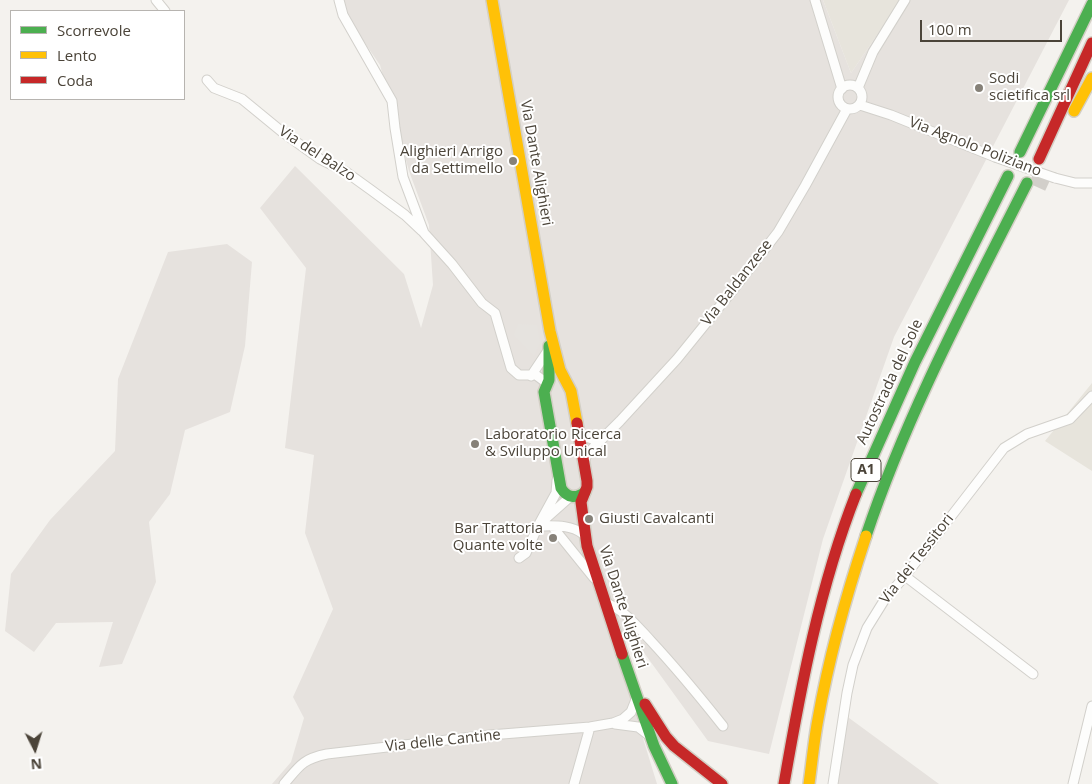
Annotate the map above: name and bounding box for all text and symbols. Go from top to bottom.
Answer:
legend [10,10,185,100]
scale bar [922,10,1064,42]
text: 100 m [928,19,972,39]
text: Scorrevole [57,20,131,40]
text: Lento [57,45,97,65]
text: Coda [57,70,93,90]
place label: Sodi scietifica srl [989,70,1070,105]
marker: Sodi scietifica srl [973,82,985,94]
street label: Via Dante Alighieri [516,99,556,227]
street label: Via Agnolo Poliziano [906,113,1044,181]
street label: Via del Balzo [275,122,359,186]
place label: Alighieri Arrigo da Settimello [400,143,503,178]
marker: Alighieri Arrigo da Settimello [507,155,519,167]
street label: Via Baldanzese [698,236,776,330]
street label: Autostrada del Sole [853,316,927,448]
place label: Laboratorio Ricerca & Sviluppo Unical [485,426,621,461]
marker: Laboratorio Ricerca & Sviluppo Unical [469,438,481,450]
road number: A1 [851,458,881,482]
place label: Giusti Cavalcanti [599,510,714,528]
street label: Via dei Tessitori [876,510,958,608]
marker: Giusti Cavalcanti [583,513,595,525]
place label: Bar Trattoria Quante volte [453,520,543,555]
marker: Bar Trattoria Quante volte [547,532,559,544]
street label: Via Dante Alighieri [595,544,651,670]
north arrow [10,724,60,774]
street label: Via delle Cantine [384,726,502,756]
text: N [30,754,43,774]

